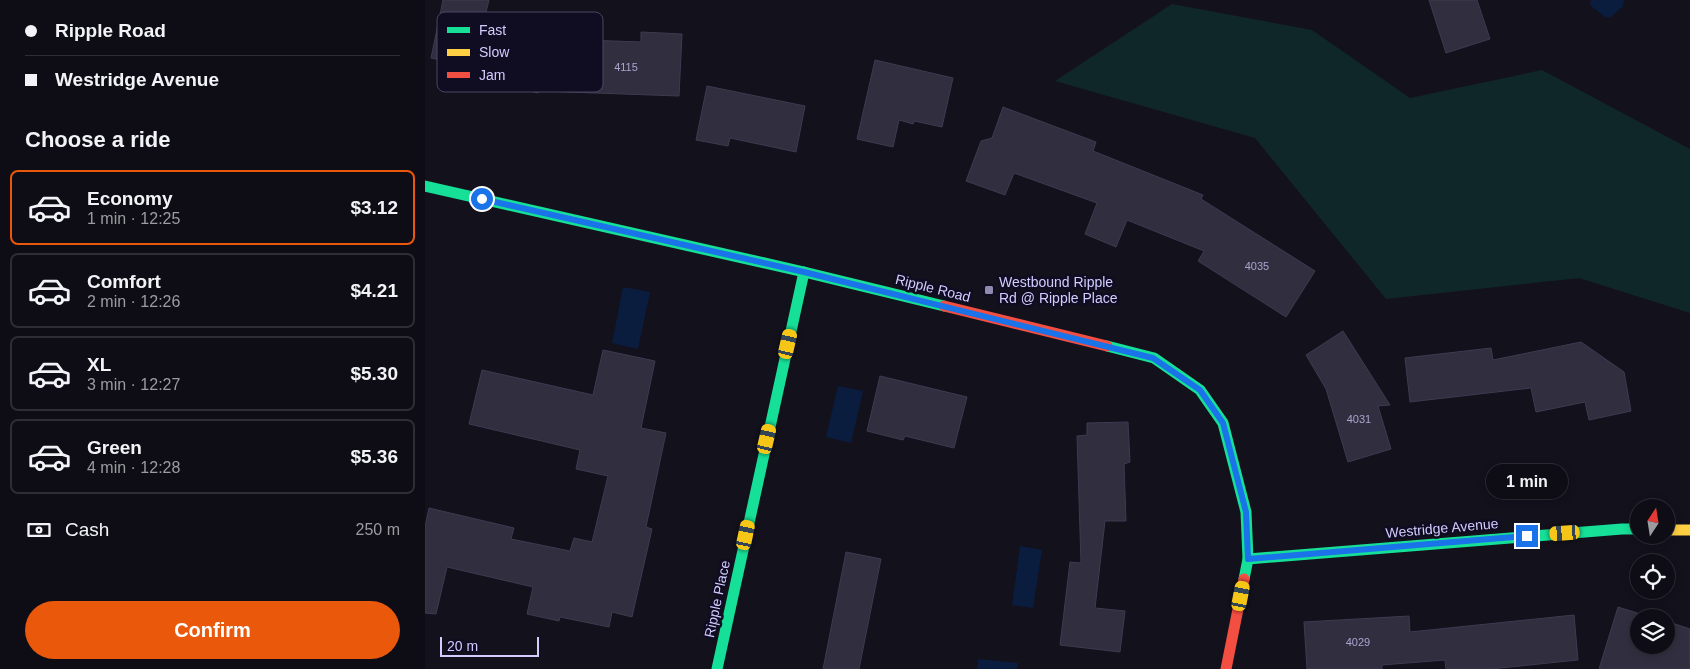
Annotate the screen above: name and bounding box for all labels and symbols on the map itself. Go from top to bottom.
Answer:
legend [437,12,603,92]
text: Fast [479,22,506,38]
text: Slow [479,44,510,60]
house number: 4115 [614,61,638,73]
text: Jam [479,67,505,83]
route start [471,188,493,210]
house number: 4035 [1245,260,1269,272]
street label: Ripple Road [894,271,972,305]
place label: Westbound Ripple Rd @ Ripple Place [999,274,1118,306]
marker: Westbound Ripple Rd @ Ripple Place [983,284,995,296]
car [777,328,798,360]
house number: 4031 [1347,413,1371,425]
car [756,423,777,455]
callout: 1 min [1486,464,1568,498]
north arrow [1630,499,1675,544]
street label: Westridge Avenue [1385,515,1499,541]
car [735,519,756,551]
car [1549,524,1580,542]
route end [1516,525,1538,547]
street label: Ripple Place [701,559,733,639]
car [1230,580,1251,612]
scale bar [440,634,539,657]
house number: 4029 [1346,636,1370,648]

